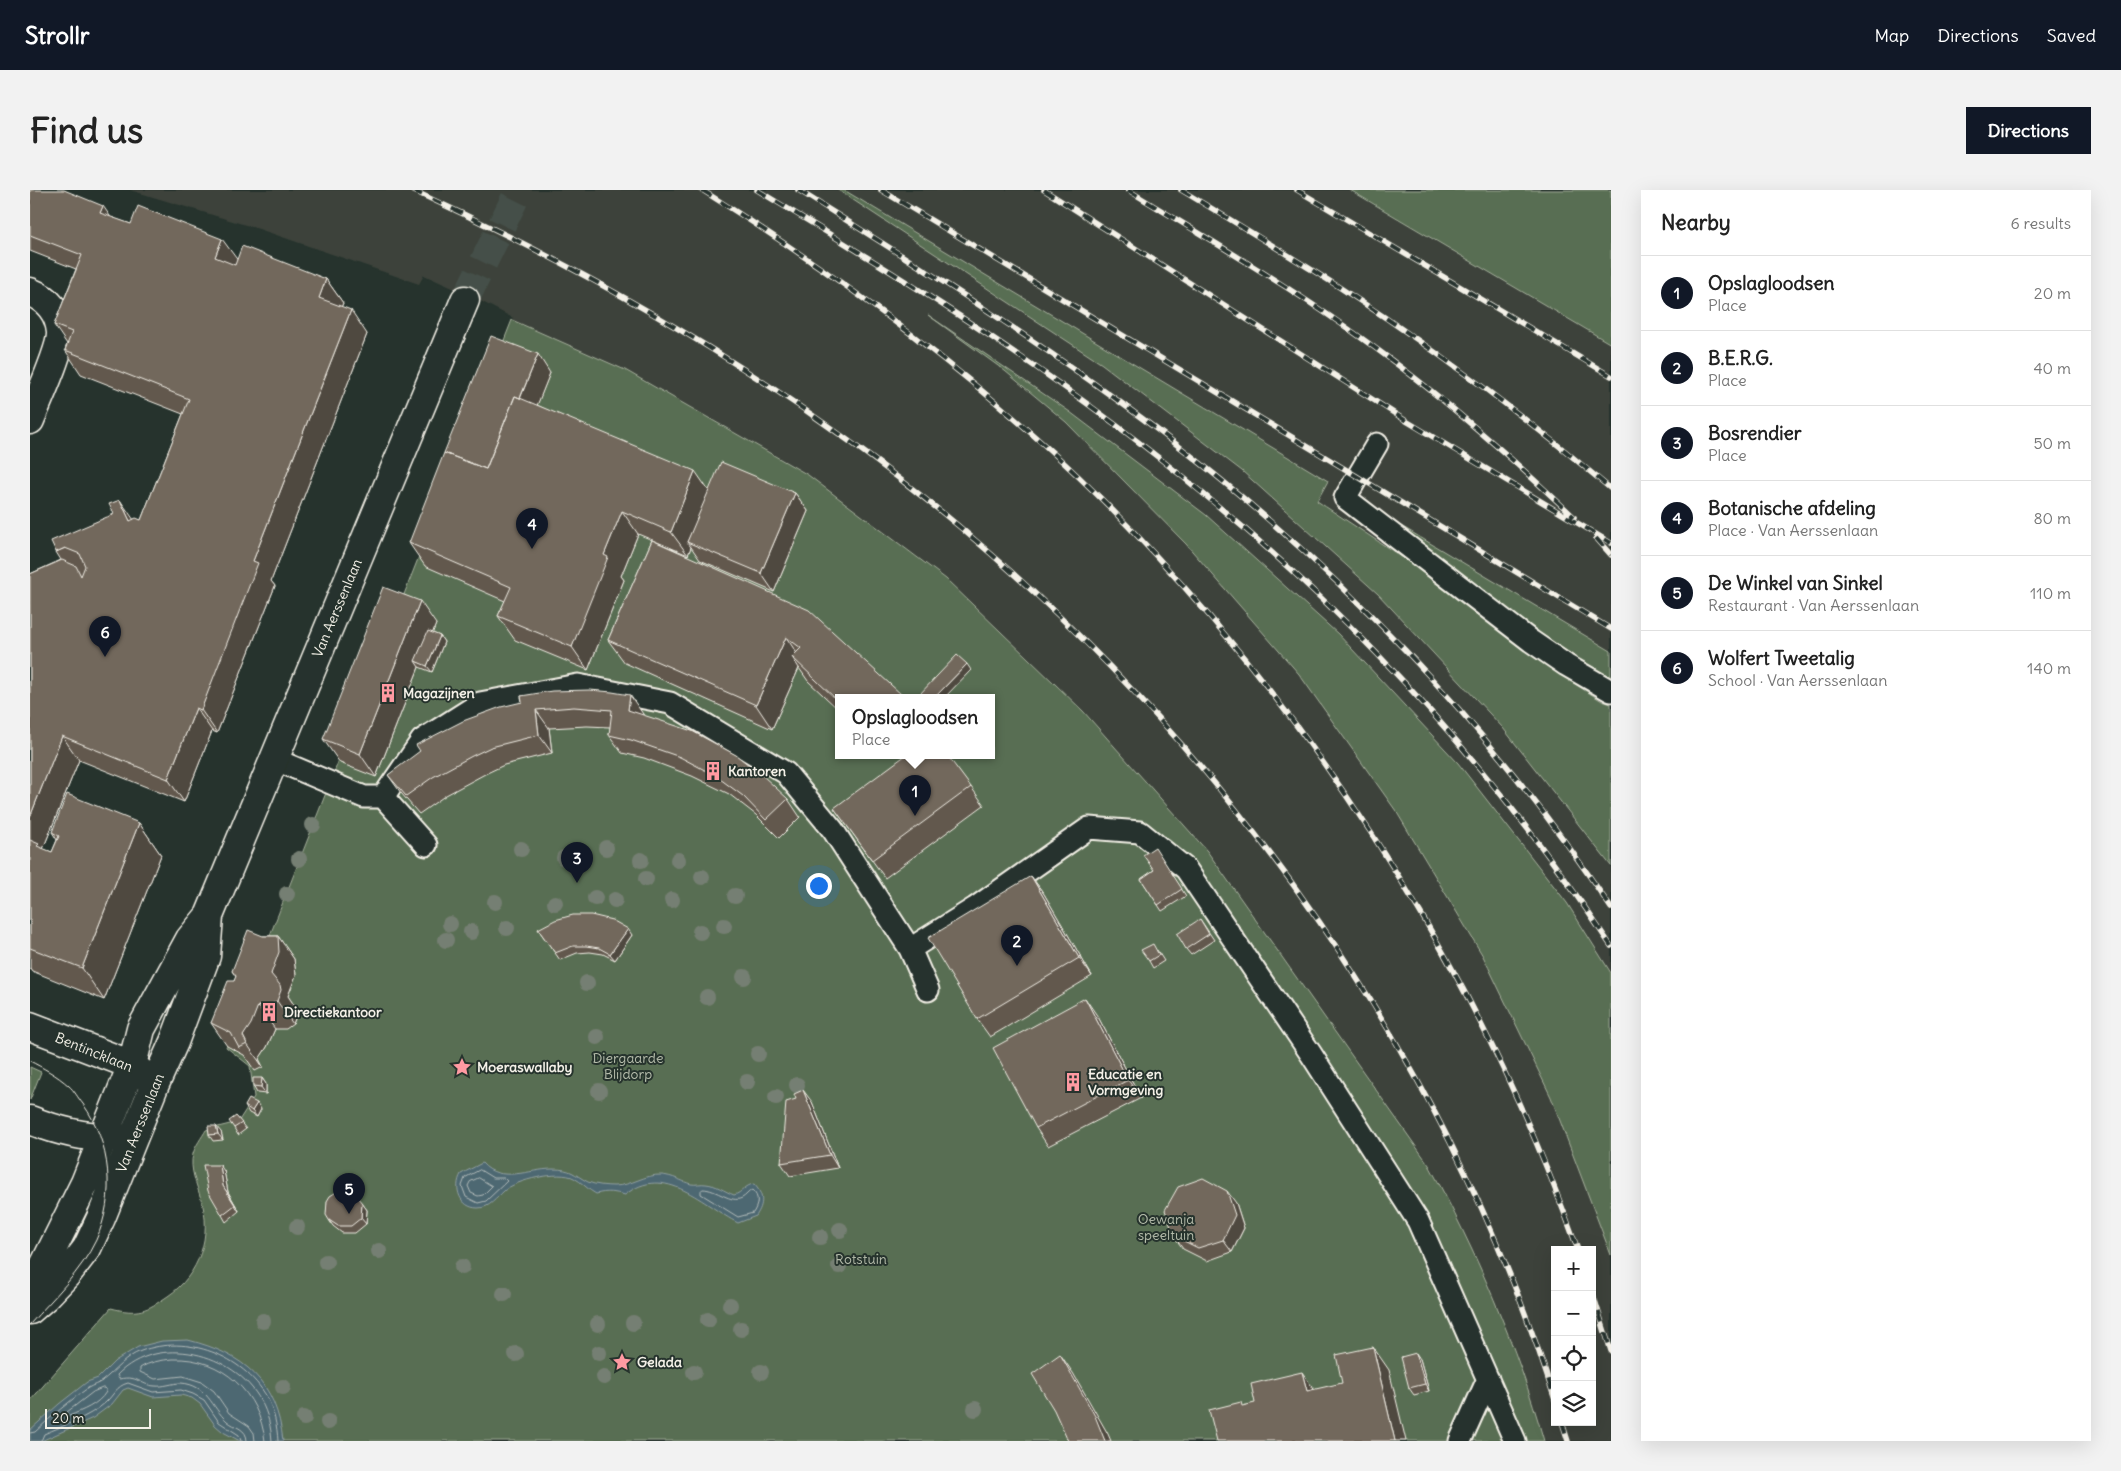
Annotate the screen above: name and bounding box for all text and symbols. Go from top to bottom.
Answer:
text: Strollr [25,20,90,50]
text: Map [1874,24,1909,47]
text: Directions [1937,24,2019,47]
text: Saved [2047,24,2096,47]
button: Directions [1966,107,2091,154]
text: Find us [30,108,143,152]
text: Nearby [1661,209,1731,236]
text: 6 results [2010,213,2071,233]
text: Opslagloodsen [1708,271,1834,295]
text: 1 [1674,283,1680,303]
text: 20 m [2034,283,2071,303]
text: Place [1708,295,1747,315]
text: B.E.R.G. [1708,346,1773,370]
text: 2 [1673,358,1681,378]
text: 40 m [2033,358,2071,378]
text: Place [1708,370,1747,390]
text: Bosrendier [1708,421,1802,445]
text: 3 [1672,433,1682,453]
text: 50 m [2033,433,2071,453]
text: Place [1708,445,1747,465]
text: Botanische afdeling [1708,496,1876,520]
pin: 4 [516,508,548,549]
text: 4 [1672,508,1682,528]
text: 80 m [2033,508,2071,528]
text: Place · Van Aerssenlaan [1708,520,1878,540]
street label: Van Aerssenlaan [308,556,366,660]
text: De Winkel van Sinkel [1708,571,1883,595]
text: 5 [1672,583,1682,603]
text: 110 m [2030,583,2071,603]
text: Restaurant · Van Aerssenlaan [1708,595,1919,615]
pin: 6 [89,616,121,657]
text: Wolfert Tweetalig [1708,646,1855,670]
text: 6 [1672,658,1682,678]
text: 140 m [2027,658,2071,678]
text: School · Van Aerssenlaan [1708,670,1888,690]
building icon: Magazijnen [377,682,399,704]
place label: Magazijnen [403,684,475,702]
popup [835,694,995,759]
text: Opslagloodsen [852,705,978,729]
text: Place [852,729,891,749]
building icon: Kantoren [702,760,724,782]
place label: Kantoren [728,762,786,780]
pin: 1 [899,775,931,816]
pin: 3 [561,842,593,883]
your location [806,873,832,899]
pin: 2 [1001,925,1033,966]
building icon: Directiekantoor [258,1001,280,1023]
place label: Directiekantoor [284,1003,382,1021]
street label: Bentincklaan [53,1028,135,1076]
park label: Diergaarde Blijdorp [592,1049,664,1083]
place icon: Moeraswallaby [451,1056,473,1078]
place label: Moeraswallaby [477,1058,573,1076]
place label: Educatie en Vormgeving [1088,1065,1163,1099]
street label: Van Aerssenlaan [112,1071,168,1175]
building icon: Educatie en Vormgeving [1062,1071,1084,1093]
pin: 5 [333,1173,365,1214]
park label: Oewanja speeltuin [1138,1210,1194,1244]
map controls [1551,1246,1596,1426]
button: + [1551,1246,1596,1291]
park label: Rotstuin [835,1250,887,1268]
button: − [1551,1291,1596,1336]
button: locate [1551,1336,1596,1381]
place icon: Gelada [611,1351,633,1373]
place label: Gelada [637,1353,682,1371]
button: layers [1551,1381,1596,1426]
scale bar [45,1406,151,1429]
text: 20 m [52,1409,85,1427]

